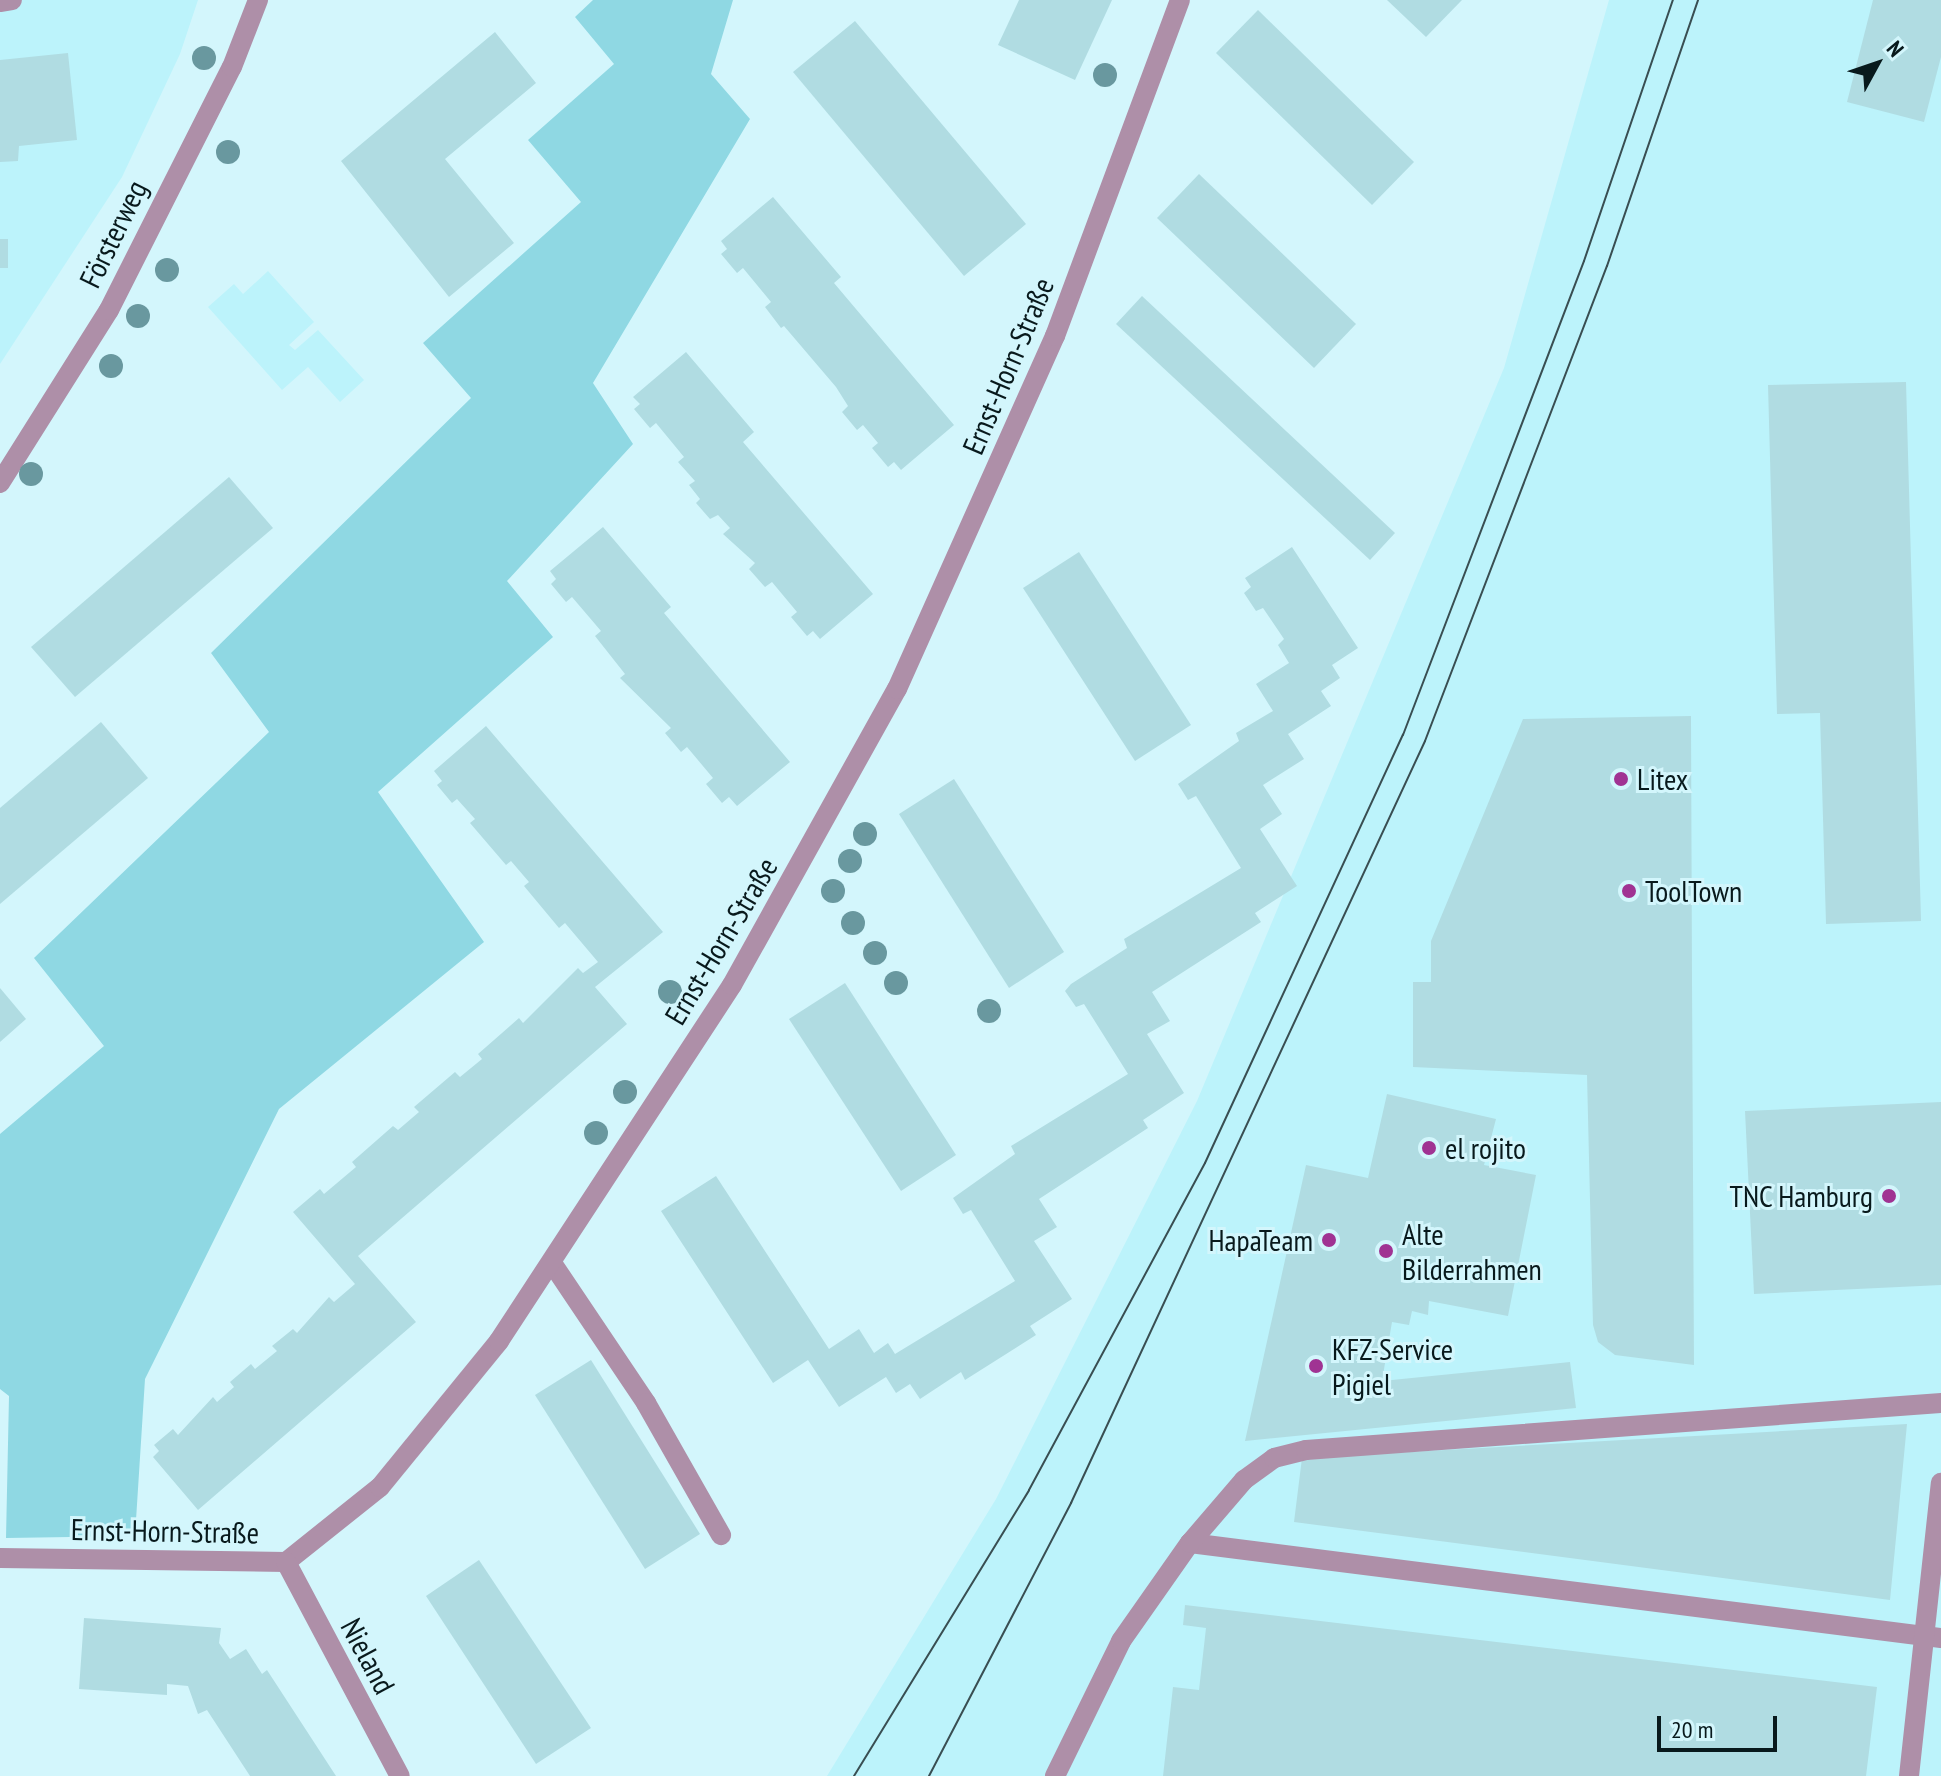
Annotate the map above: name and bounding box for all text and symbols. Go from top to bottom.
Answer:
north arrow [1837,24,1917,104]
text: N [1881,35,1910,62]
street label: Försterweg [72,174,154,294]
street label: Ernst-Horn-Straße [955,272,1061,460]
place label: Litex [1637,761,1688,797]
marker: Litex [1612,770,1630,788]
street label: Ernst-Horn-Straße [657,851,785,1031]
place label: ToolTown [1645,873,1742,909]
marker: ToolTown [1620,882,1638,900]
place label: el rojito [1445,1130,1526,1166]
marker: el rojito [1420,1139,1438,1157]
place label: TNC Hamburg [1729,1178,1873,1214]
marker: TNC Hamburg [1880,1187,1898,1205]
place label: Alte Bilderrahmen [1402,1216,1542,1286]
place label: HapaTeam [1209,1222,1313,1258]
marker: HapaTeam [1320,1231,1338,1249]
marker: Alte Bilderrahmen [1377,1242,1395,1260]
place label: KFZ-Service Pigiel [1332,1331,1453,1402]
marker: KFZ-Service Pigiel [1307,1357,1325,1375]
street label: Ernst-Horn-Straße [71,1511,259,1551]
street label: Nieland [333,1612,403,1700]
scale bar [1661,1700,1781,1750]
text: 20 m [1671,1714,1713,1745]

